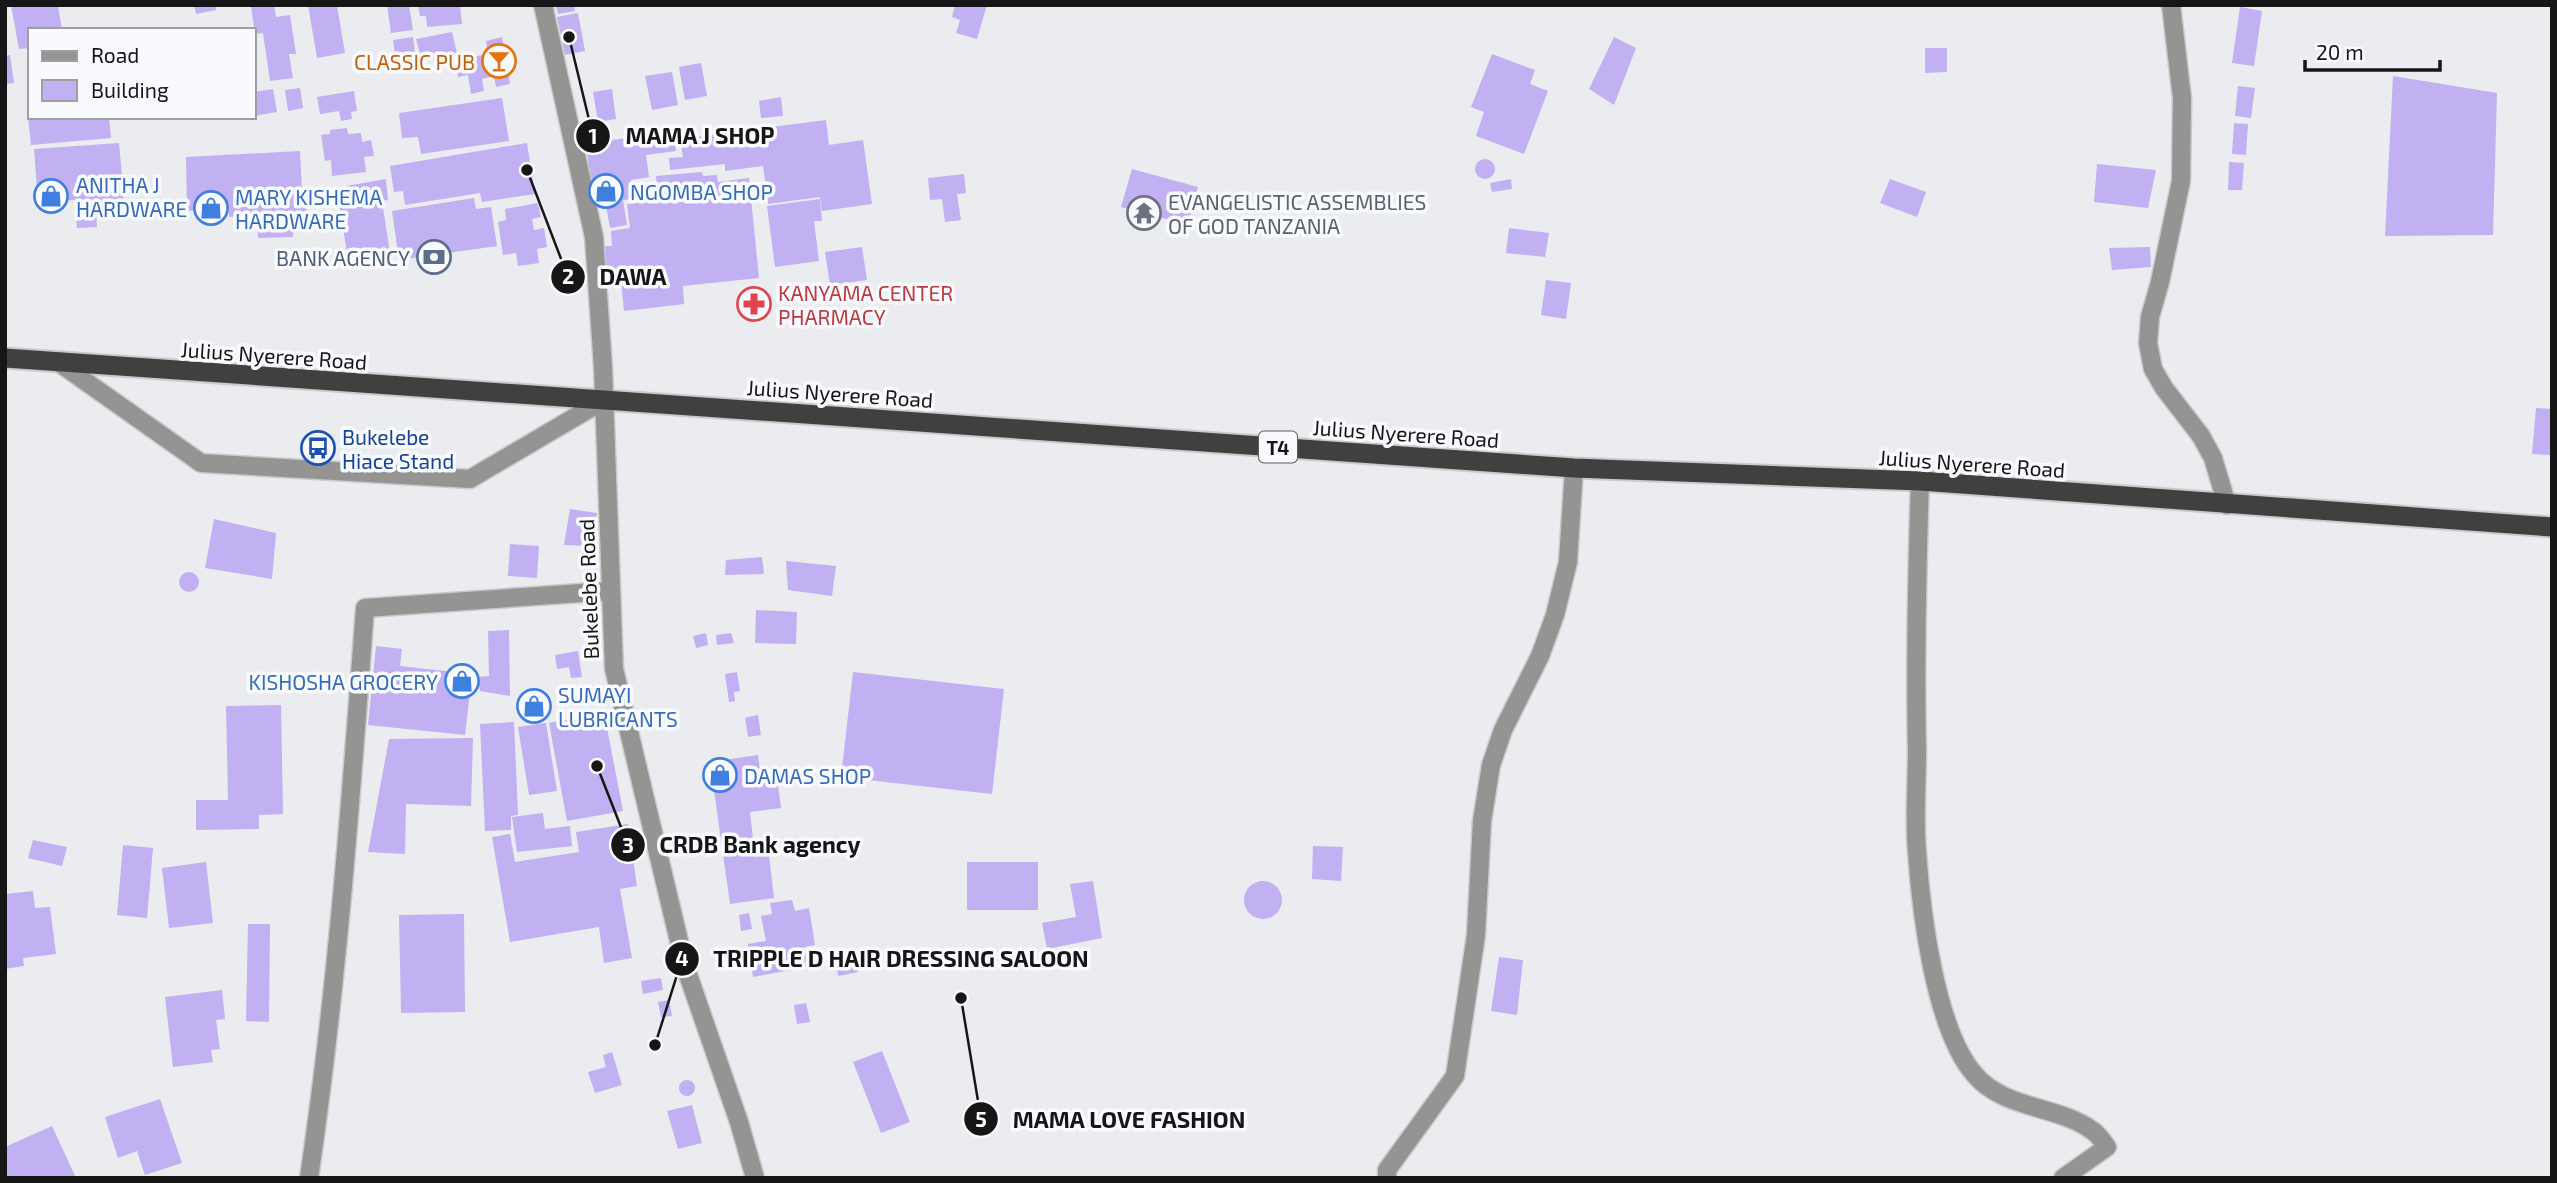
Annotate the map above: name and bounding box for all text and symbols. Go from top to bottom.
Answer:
legend [28,28,256,119]
scale bar [2305,28,2440,72]
text: 20 m [2316,39,2364,64]
text: Road [91,42,139,67]
bar icon: CLASSIC PUB [480,42,518,80]
place label: CLASSIC PUB [354,49,475,74]
text: Building [91,77,169,102]
callout: MAMA J SHOP [576,114,789,158]
text: MAMA J SHOP [625,121,775,149]
text: 1 [588,123,598,148]
place label: ANITHA J HARDWARE [76,172,187,221]
shop icon: NGOMBA SHOP [587,172,625,210]
shop icon: ANITHA J HARDWARE [32,177,70,215]
place label: NGOMBA SHOP [630,179,773,204]
place label: MARY KISHEMA HARDWARE [235,184,382,233]
shop icon: MARY KISHEMA HARDWARE [192,189,230,227]
place label: EVANGELISTIC ASSEMBLIES OF GOD TANZANIA [1168,189,1426,238]
temple icon: EVANGELISTIC ASSEMBLIES OF GOD TANZANIA [1125,194,1163,232]
bank icon: BANK AGENCY [415,238,453,276]
place label: BANK AGENCY [276,245,410,270]
callout: DAWA [551,255,681,299]
text: DAWA [599,262,667,290]
text: 2 [562,263,574,288]
place label: KANYAMA CENTER PHARMACY [778,280,953,329]
pharmacy icon: KANYAMA CENTER PHARMACY [735,285,773,323]
street label: Julius Nyerere Road [180,336,368,374]
street label: Julius Nyerere Road [746,374,934,412]
street label: Julius Nyerere Road [1312,414,1500,452]
place label: Bukelebe Hiace Stand [342,424,454,473]
bus stop icon: Bukelebe Hiace Stand [299,429,337,467]
road number: T4 [1259,432,1297,462]
street label: Julius Nyerere Road [1878,444,2066,482]
street label: Bukelebe Road [573,518,603,660]
shop icon: KISHOSHA GROCERY [443,662,481,700]
place label: KISHOSHA GROCERY [249,669,438,694]
place label: SUMAYI LUBRICANTS [558,682,678,731]
shop icon: SUMAYI LUBRICANTS [515,687,553,725]
shop icon: DAMAS SHOP [701,756,739,794]
place label: DAMAS SHOP [744,763,871,788]
callout: CRDB Bank agency [611,823,875,867]
text: CRDB Bank agency [659,830,861,858]
text: 3 [622,832,634,857]
callout: TRIPPLE D HAIR DRESSING SALOON [664,937,1103,981]
text: TRIPPLE D HAIR DRESSING SALOON [713,944,1089,972]
text: 4 [675,945,689,970]
callout: MAMA LOVE FASHION [964,1097,1260,1141]
text: MAMA LOVE FASHION [1013,1105,1245,1133]
text: 5 [975,1106,987,1131]

